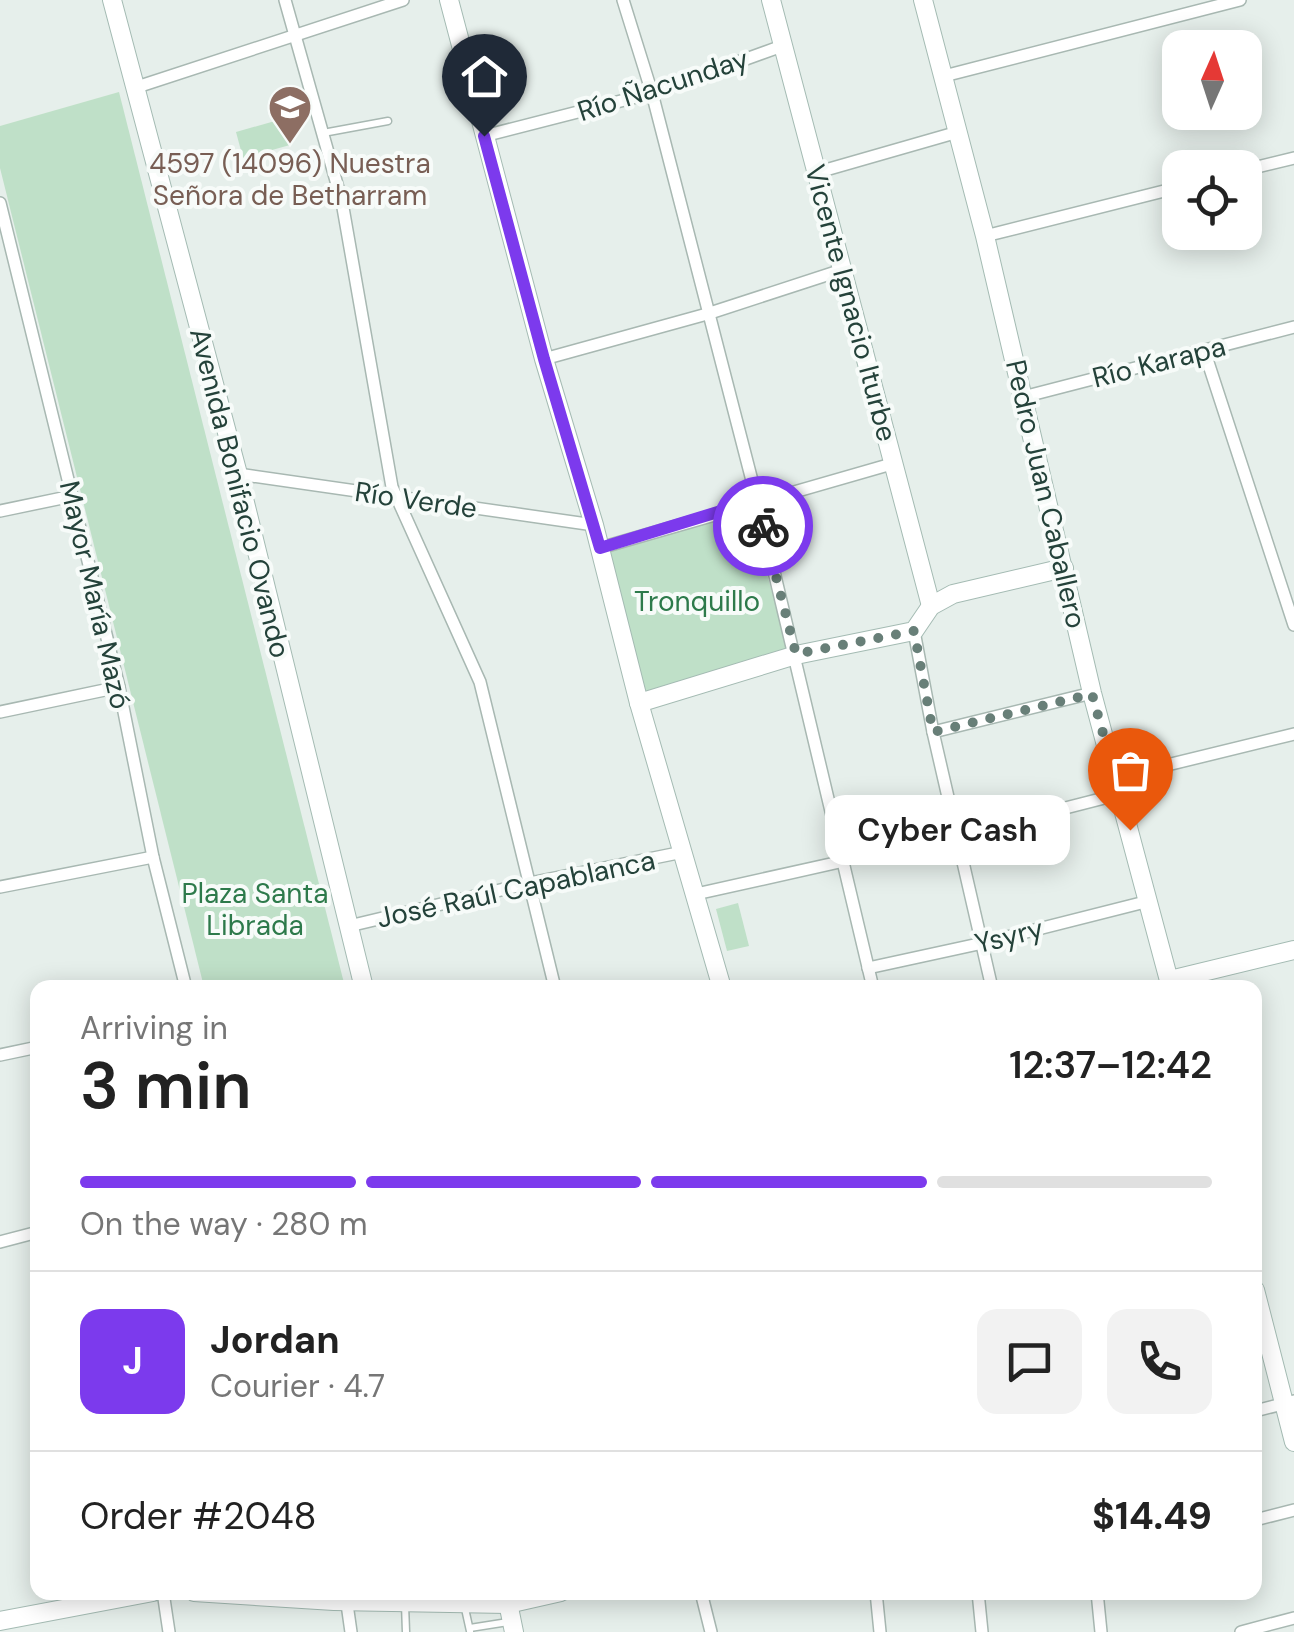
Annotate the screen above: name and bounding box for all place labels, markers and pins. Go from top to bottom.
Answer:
pin [442,34,527,137]
school or university icon: 4597 (14096) Nuestra Señora de Betharram [267,84,313,145]
place label: 4597 (14096) Nuestra Señora de Betharram [149,145,431,214]
pin [1088,728,1173,831]
callout: Cyber Cash [825,795,1070,865]

